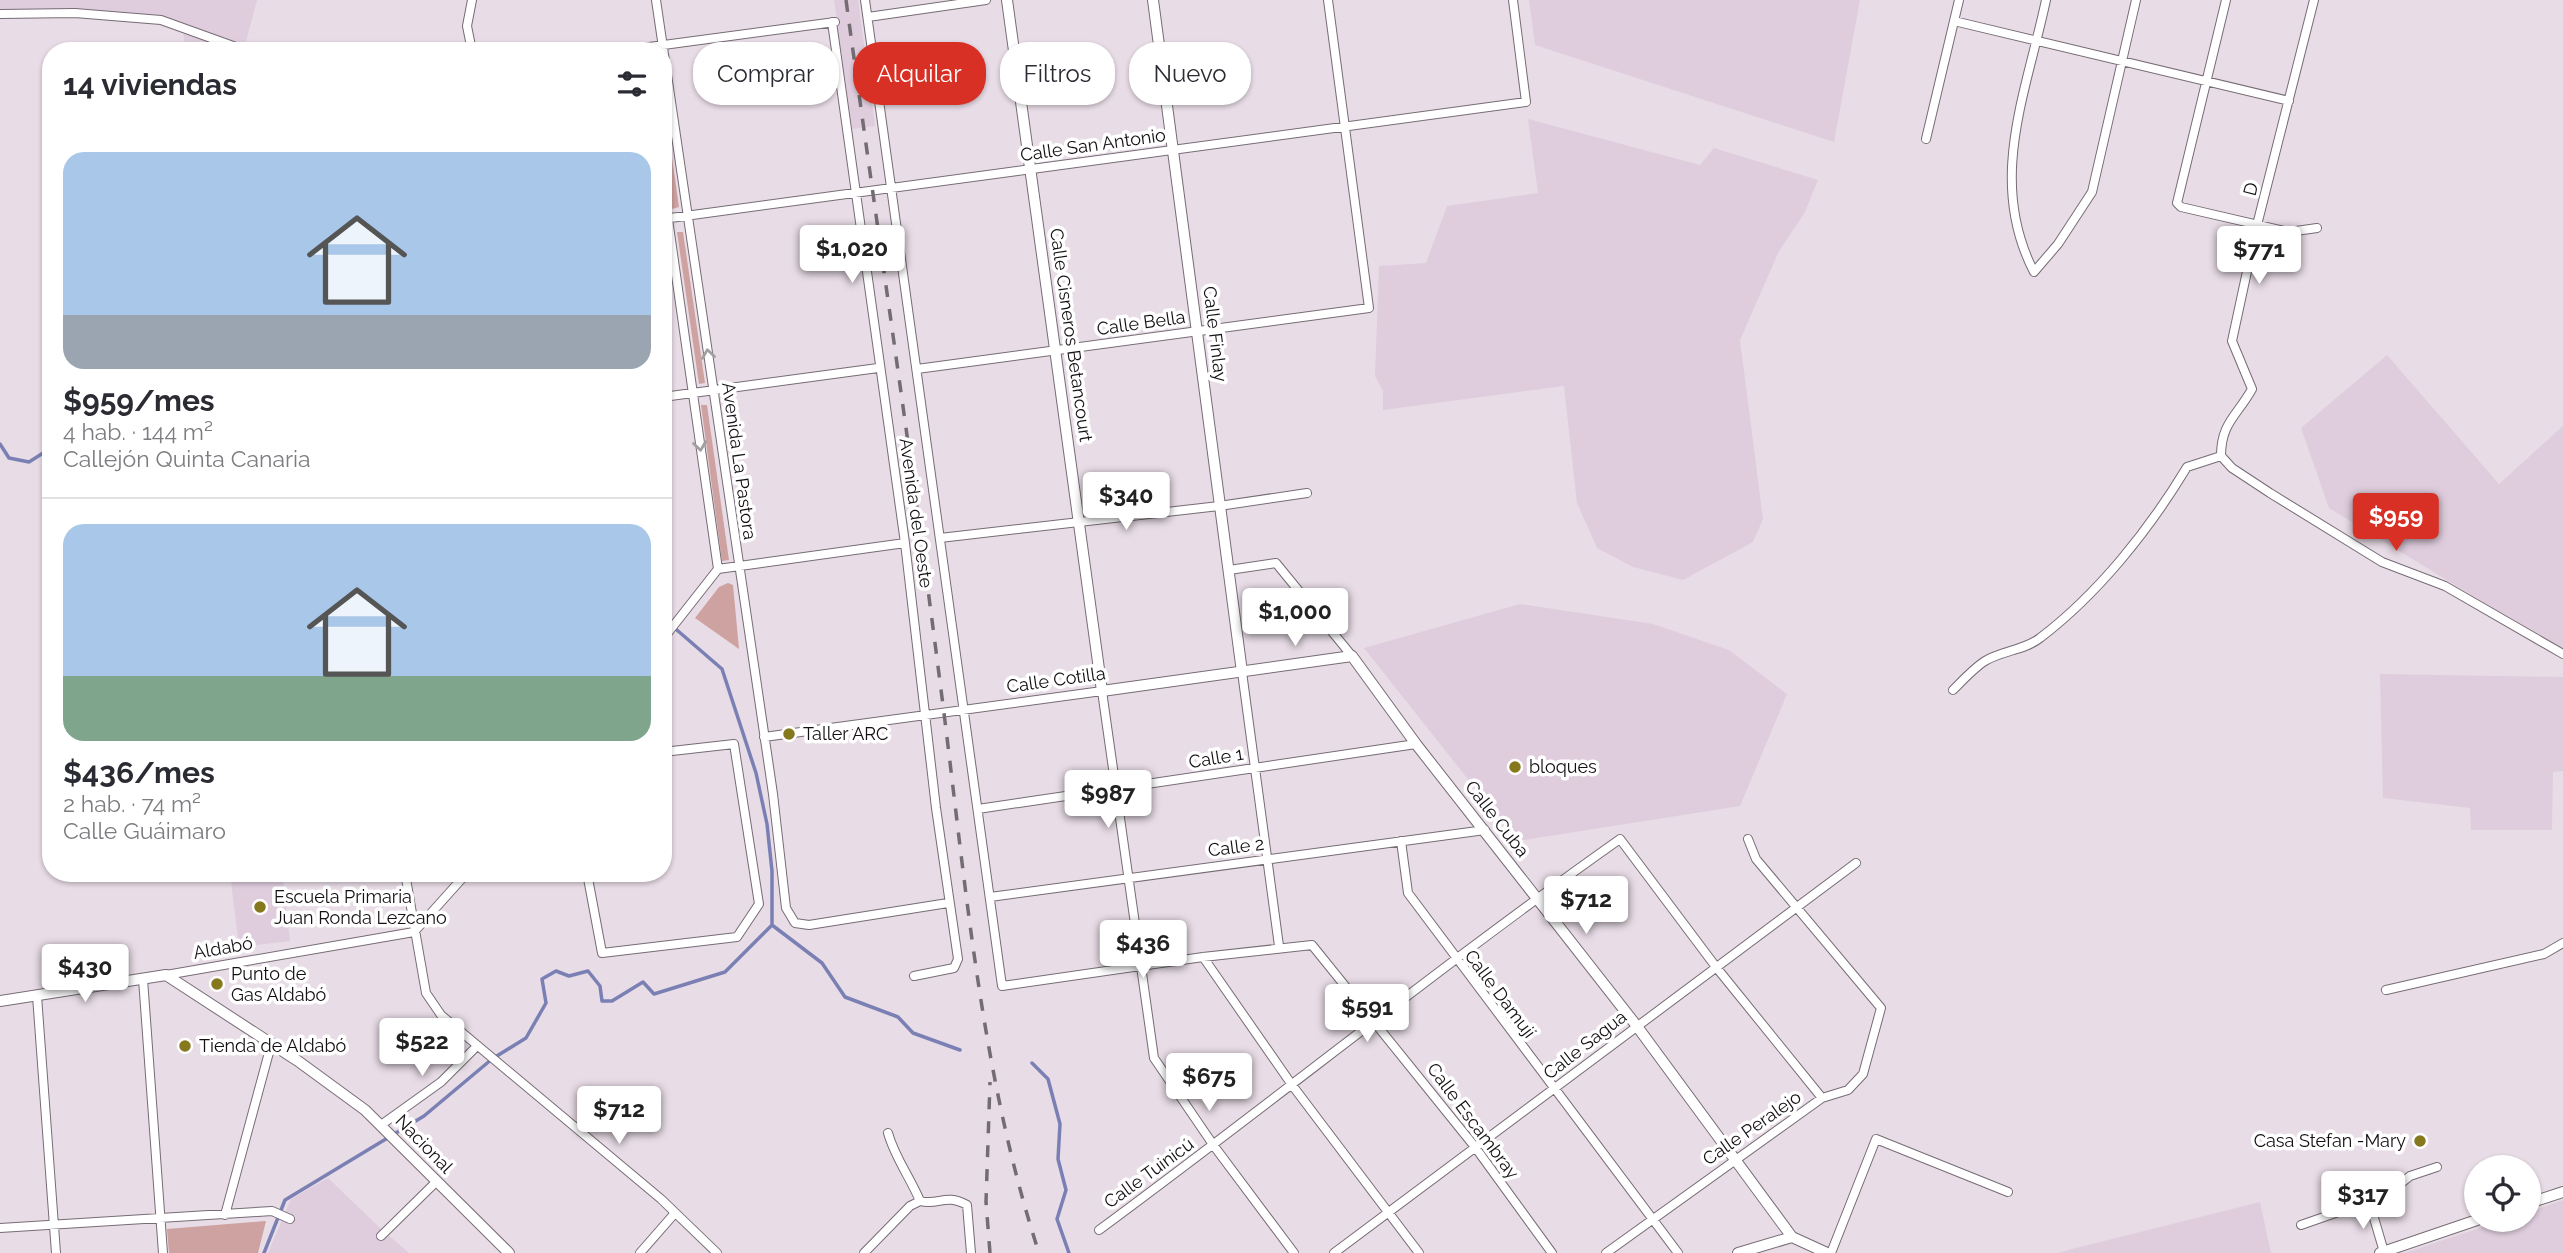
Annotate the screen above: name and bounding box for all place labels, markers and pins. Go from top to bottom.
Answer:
pin: $1,020 [795,226,909,285]
pin: $771 [2218,226,2300,286]
pin: $340 [1085,472,1167,532]
pin: $959 [2355,494,2437,553]
pin: $1,000 [1238,588,1352,648]
place label: Taller ARC [803,723,888,744]
marker: Taller ARC [781,726,797,742]
place label: bloques [1529,756,1597,777]
marker: bloques [1507,759,1523,775]
pin: $987 [1067,770,1149,830]
pin: $712 [1545,876,1627,936]
place label: Escuela Primaria Juan Ronda Lezcano [274,886,447,928]
marker: Escuela Primaria Juan Ronda Lezcano [252,899,268,915]
pin: $436 [1102,920,1184,980]
pin: $430 [44,944,126,1004]
place label: Punto de Gas Aldabó [231,963,327,1005]
marker: Punto de Gas Aldabó [209,976,225,992]
pin: $591 [1326,984,1408,1044]
pin: $522 [381,1018,463,1078]
place label: Tienda de Aldabó [199,1035,347,1056]
marker: Tienda de Aldabó [177,1038,193,1054]
pin: $675 [1168,1054,1250,1113]
pin: $712 [578,1086,660,1146]
place label: Casa Stefan -Mary [2254,1130,2406,1151]
marker: Casa Stefan -Mary [2412,1133,2428,1149]
pin: $317 [2322,1172,2404,1231]

